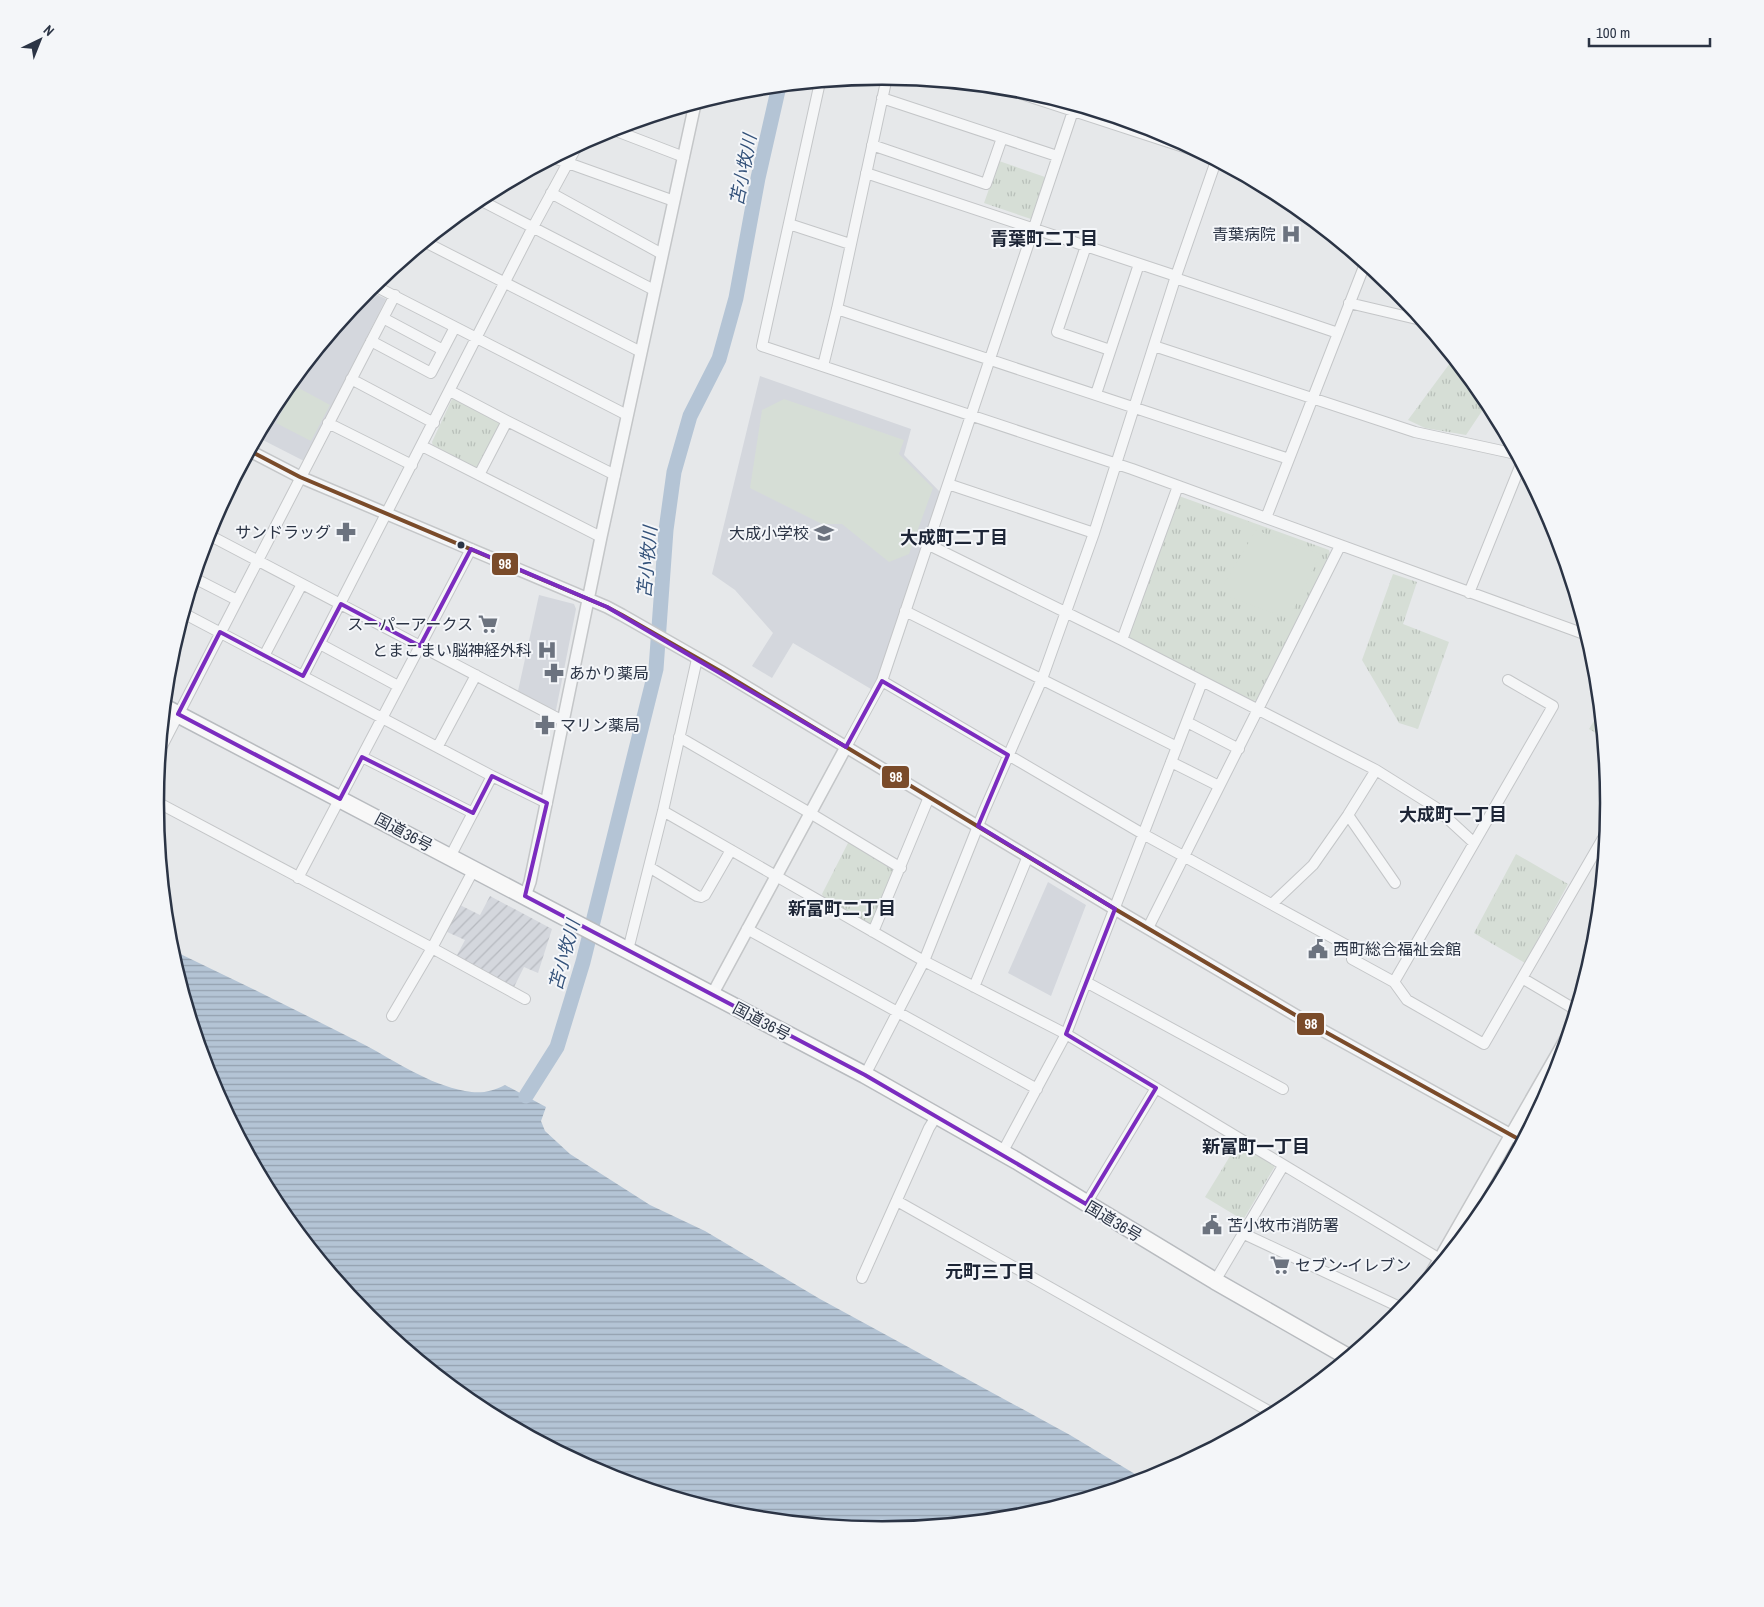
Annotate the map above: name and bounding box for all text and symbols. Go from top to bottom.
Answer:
north arrow [15,15,65,65]
scale bar [1589,15,1710,47]
text: N [40,21,58,40]
text: 100 m [1596,22,1630,43]
water label: 苫小牧川 [724,130,763,208]
place label: 青葉病院 [1212,223,1276,245]
hospital icon: 青葉病院 [1280,223,1302,245]
district label: 青葉町二丁目 [990,226,1098,251]
place label: サンドラッグ [235,521,331,543]
pharmacy icon: サンドラッグ [335,521,357,543]
place label: 大成小学校 [729,522,809,544]
school or university icon: 大成小学校 [813,522,835,544]
water label: 苫小牧川 [631,523,663,599]
district label: 大成町二丁目 [900,525,1008,550]
unlabelled marker [456,540,466,550]
line badge: 98 [491,552,519,576]
text: 98 [499,555,511,573]
place label: スーパーアークス [347,613,473,635]
supermarket icon: スーパーアークス [477,613,499,635]
place label: とまこまい脳神経外科 [372,639,532,661]
hospital icon: とまこまい脳神経外科 [536,639,558,661]
pharmacy icon: あかり薬局 [543,662,565,684]
place label: あかり薬局 [569,662,649,684]
pharmacy icon: マリン薬局 [534,714,556,736]
place label: マリン薬局 [560,714,640,736]
line badge: 98 [881,765,910,789]
text: 98 [890,768,902,786]
district label: 大成町一丁目 [1399,802,1507,827]
street label: 国道36号 [371,808,437,856]
district label: 新富町二丁目 [788,896,896,921]
water label: 苫小牧川 [543,915,586,993]
public building icon: 西町総合福祉会館 [1307,938,1329,960]
place label: 西町総合福祉会館 [1333,938,1461,960]
street label: 国道36号 [729,997,795,1045]
line badge: 98 [1296,1012,1325,1036]
text: 98 [1305,1015,1317,1033]
district label: 新富町一丁目 [1202,1134,1310,1159]
street label: 国道36号 [1082,1195,1146,1247]
public building icon: 苫小牧市消防署 [1201,1214,1223,1236]
place label: 苫小牧市消防署 [1227,1214,1339,1236]
supermarket icon: セブン-イレブン [1269,1254,1291,1276]
place label: セブン-イレブン [1295,1254,1411,1276]
district label: 元町三丁目 [945,1259,1035,1284]

